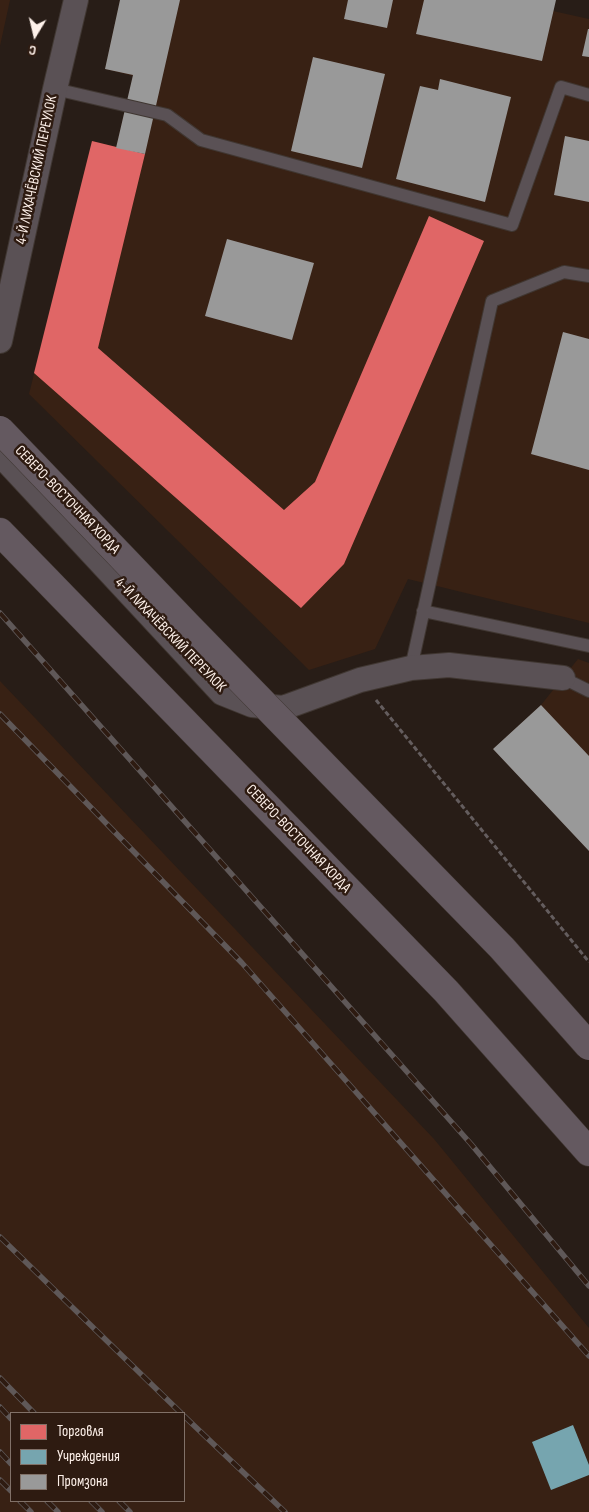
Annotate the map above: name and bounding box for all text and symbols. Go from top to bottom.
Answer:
north arrow [10,10,60,60]
text: С [28,41,37,59]
street label: 4-Й ЛИХАЧЁВСКИЙ ПЕРЕУЛОК [12,94,62,246]
street label: СЕВЕРО-ВОСТОЧНАЯ ХОРДА [11,442,123,558]
street label: 4-Й ЛИХАЧЁВСКИЙ ПЕРЕУЛОК [111,574,229,696]
street label: СЕВЕРО-ВОСТОЧНАЯ ХОРДА [242,781,354,897]
legend [10,1412,185,1502]
text: Торговля [57,1422,104,1441]
text: Учреждения [57,1447,120,1466]
text: Промзона [57,1472,108,1491]

